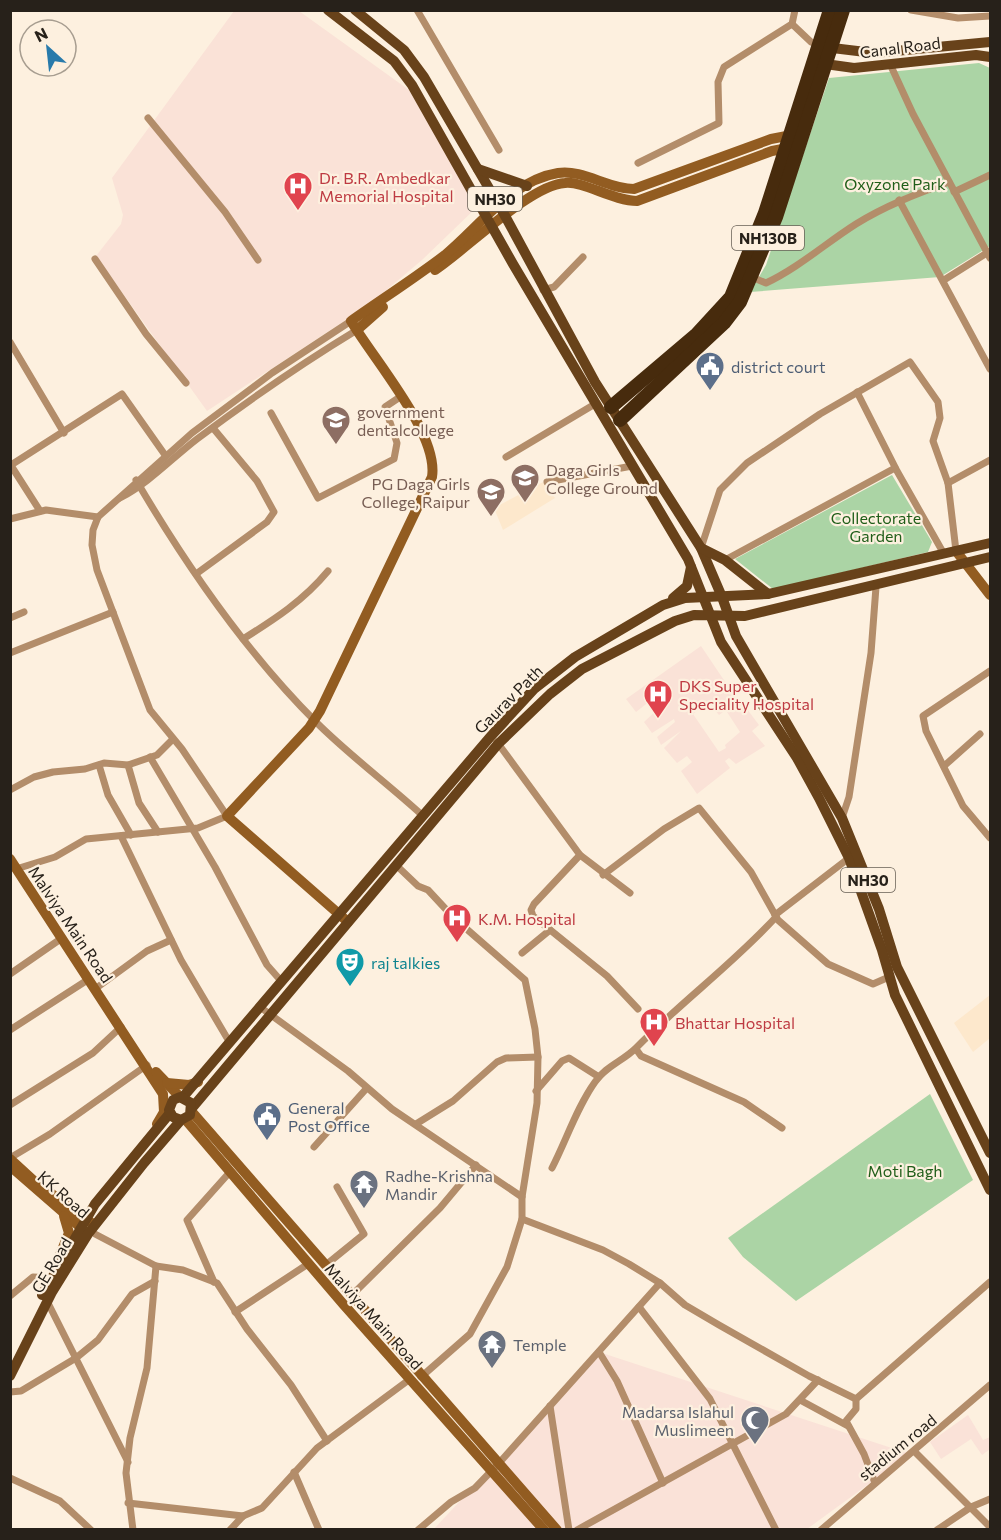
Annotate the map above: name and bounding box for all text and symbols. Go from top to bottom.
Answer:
north arrow [18,18,78,78]
text: N [31,23,51,45]
street label: Canal Road [858,33,942,61]
place label: Dr. B.R. Ambedkar Memorial Hospital [319,168,453,205]
hospital icon: Dr. B.R. Ambedkar Memorial Hospital [282,170,314,212]
park label: Oxyzone Park [844,174,946,193]
road number: NH30 [468,187,522,211]
road number: NH130B [732,226,804,250]
public building icon: district court [694,350,726,392]
place label: district court [731,357,826,376]
place label: government dentalcollege [357,402,454,439]
school or university icon: government dentalcollege [320,404,352,446]
place label: Daga Girls College Ground [546,460,658,497]
school or university icon: Daga Girls College Ground [509,462,541,504]
place label: PG Daga Girls College, Raipur [361,474,471,511]
school or university icon: PG Daga Girls College, Raipur [475,476,507,518]
park label: Collectorate Garden [831,508,921,545]
street label: Gaurav Path [470,661,546,737]
place label: DKS Super Speciality Hospital [679,676,814,713]
hospital icon: DKS Super Speciality Hospital [642,678,674,720]
street label: Malviya Main Road [25,862,117,986]
road number: NH30 [841,868,895,892]
hospital icon: K.M. Hospital [441,902,473,944]
place label: K.M. Hospital [478,909,576,928]
theatre icon: raj talkies [334,946,366,988]
place label: raj talkies [371,953,440,972]
hospital icon: Bhattar Hospital [638,1006,670,1048]
place label: Bhattar Hospital [675,1013,795,1032]
place label: General Post Office [288,1098,370,1135]
public building icon: General Post Office [251,1100,283,1142]
park label: Moti Bagh [868,1161,943,1180]
place label: Radhe-Krishna Mandir [385,1166,493,1203]
street label: KK Road [34,1167,94,1221]
temple icon: Radhe-Krishna Mandir [348,1168,380,1210]
street label: GE Road [27,1234,75,1296]
street label: Malviya Main Road [321,1259,427,1373]
temple icon: Temple [476,1328,508,1370]
place label: Temple [513,1335,566,1354]
place label: Madarsa Islahul Muslimeen [622,1402,734,1439]
mosque icon: Madarsa Islahul Muslimeen [739,1404,771,1446]
street label: stadium road [854,1410,940,1484]

